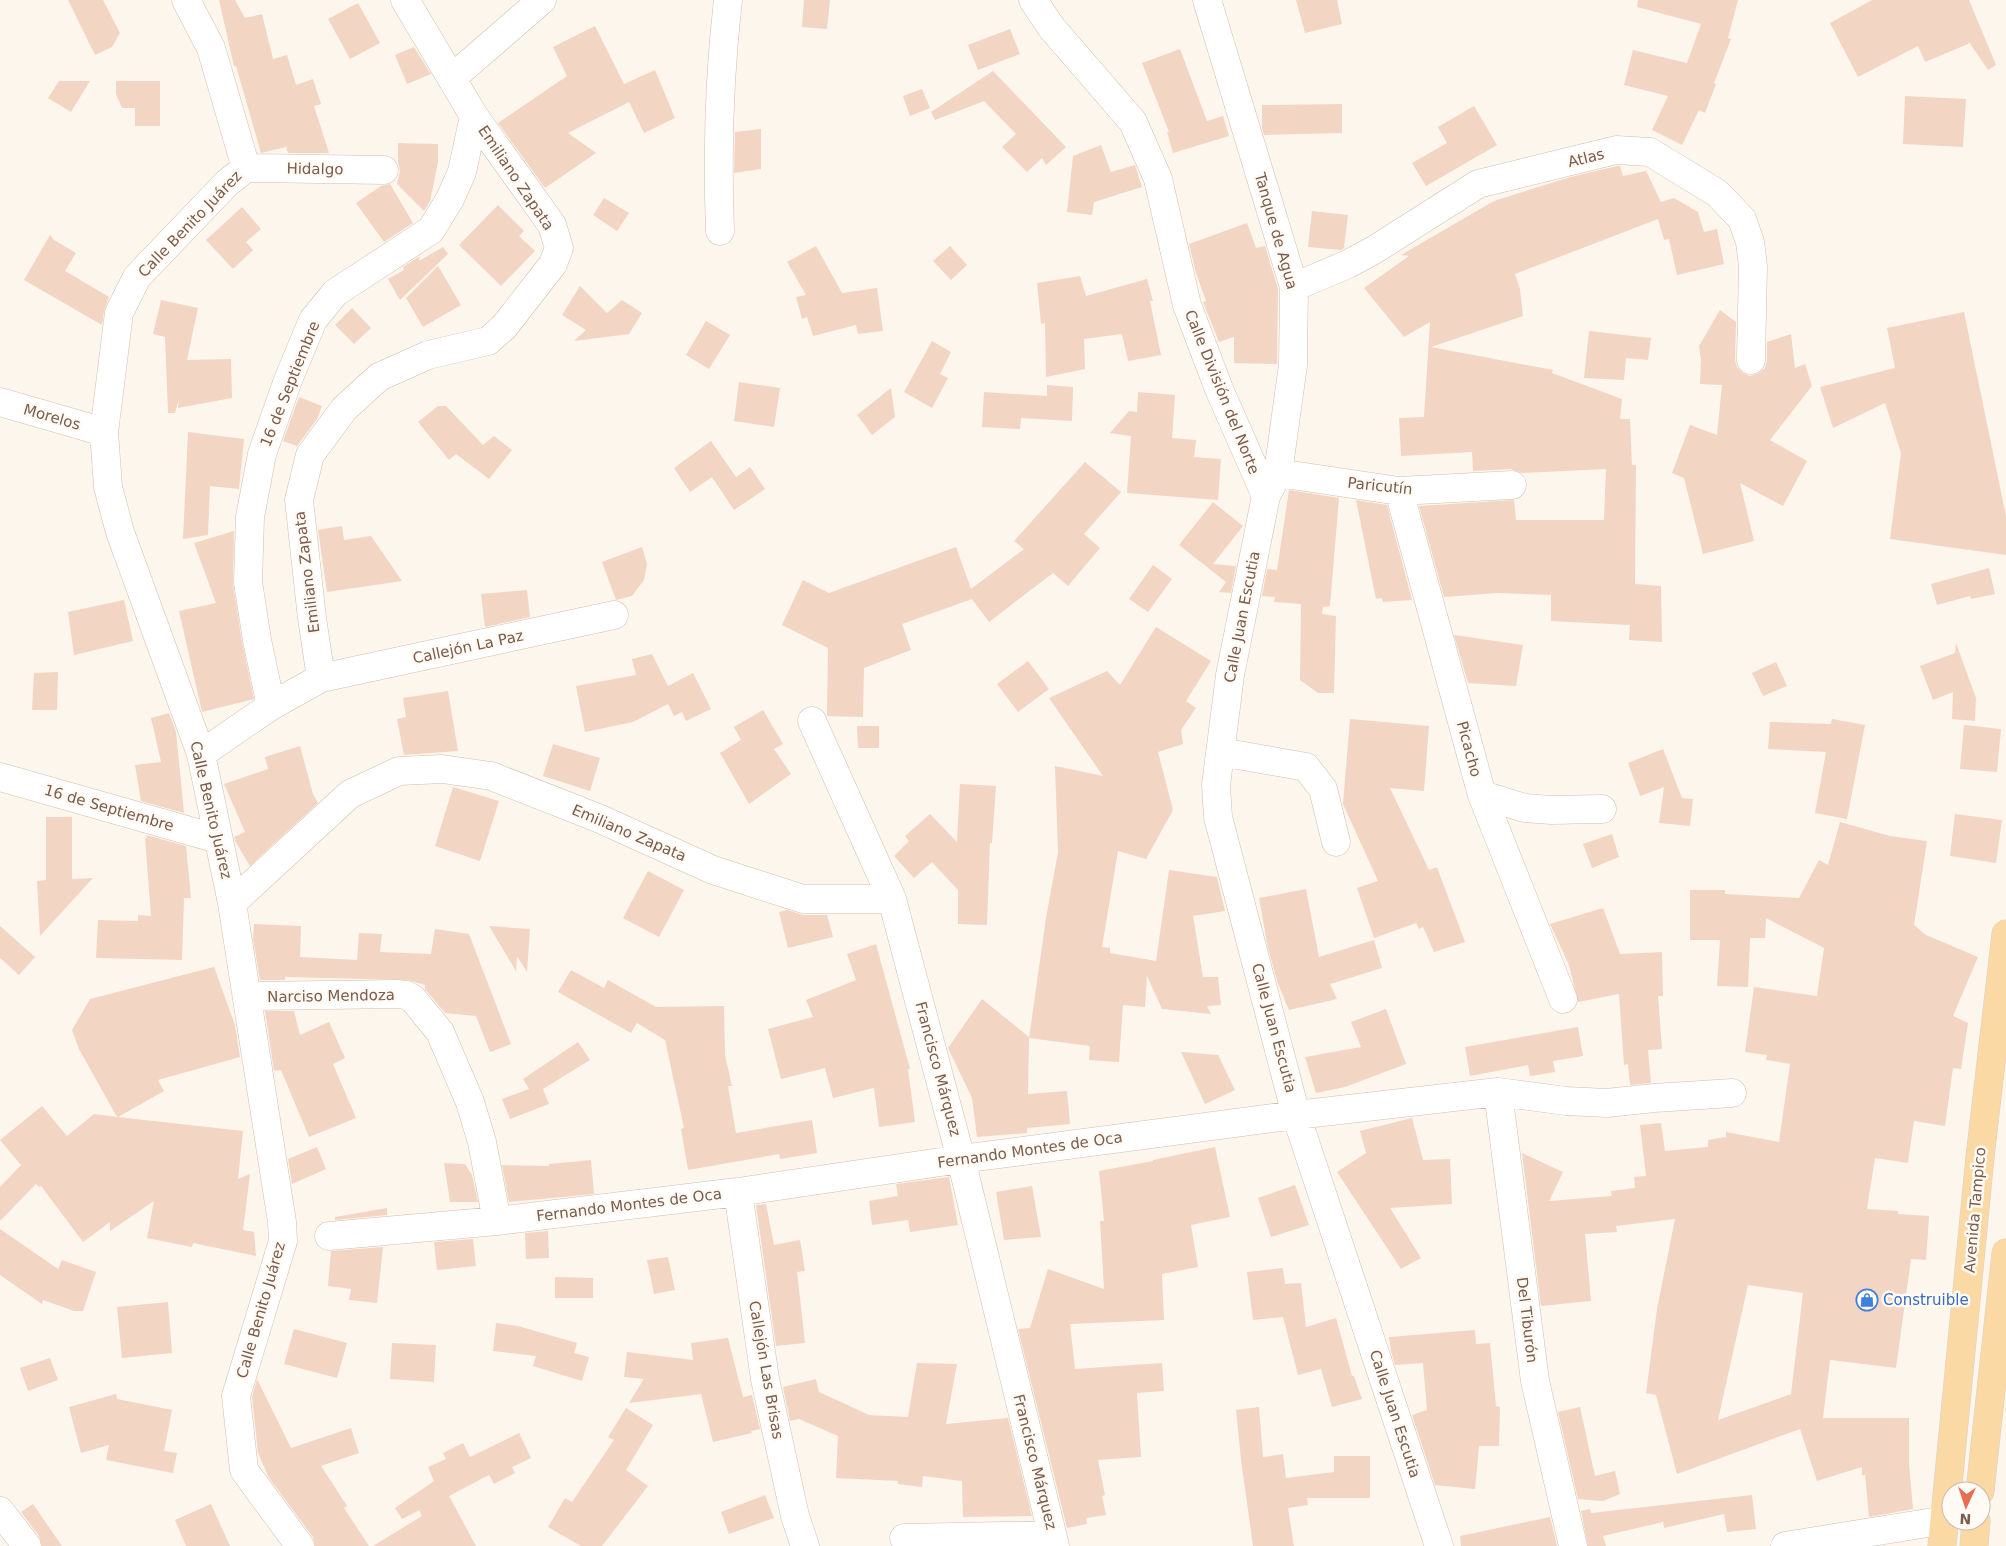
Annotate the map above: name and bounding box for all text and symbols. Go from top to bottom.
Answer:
street label: Emiliano Zapata [474,122,558,234]
street label: Atlas [1566,145,1606,171]
street label: Hidalgo [286,160,344,178]
street label: Calle Benito Juárez [135,167,246,281]
street label: Tanque de Agua [1250,170,1301,291]
street label: Calle División del Norte [1181,307,1263,477]
street label: 16 de Septiembre [257,318,323,450]
street label: Morelos [21,400,83,434]
street label: Paricutín [1347,474,1413,498]
street label: Emiliano Zapata [291,510,323,634]
street label: Calle Juan Escutia [1220,550,1264,684]
street label: Callejón La Paz [411,626,525,668]
street label: Picacho [1453,719,1485,779]
street label: Calle Benito Juárez [186,739,236,881]
street label: 16 de Septiembre [42,781,176,835]
street label: Emiliano Zapata [569,801,689,865]
street label: Calle Juan Escutia [1248,961,1300,1095]
street label: Narciso Mendoza [267,986,395,1006]
street label: Francisco Márquez [911,1000,965,1139]
street label: Fernando Montes de Oca [936,1128,1124,1172]
street label: Avenida Tampico [1961,1146,1989,1274]
street label: Fernando Montes de Oca [535,1185,723,1225]
street label: Calle Benito Juárez [233,1240,289,1380]
street label: Del Tiburón [1513,1276,1541,1364]
shop icon: Construible [1855,1288,1879,1312]
place label: Construible [1883,1291,1969,1309]
street label: Callejón Las Brisas [745,1299,787,1441]
street label: Calle Juan Escutia [1366,1348,1424,1480]
street label: Francisco Márquez [1009,1392,1061,1532]
north arrow [1941,1481,1991,1531]
text: N [1959,1511,1972,1527]

